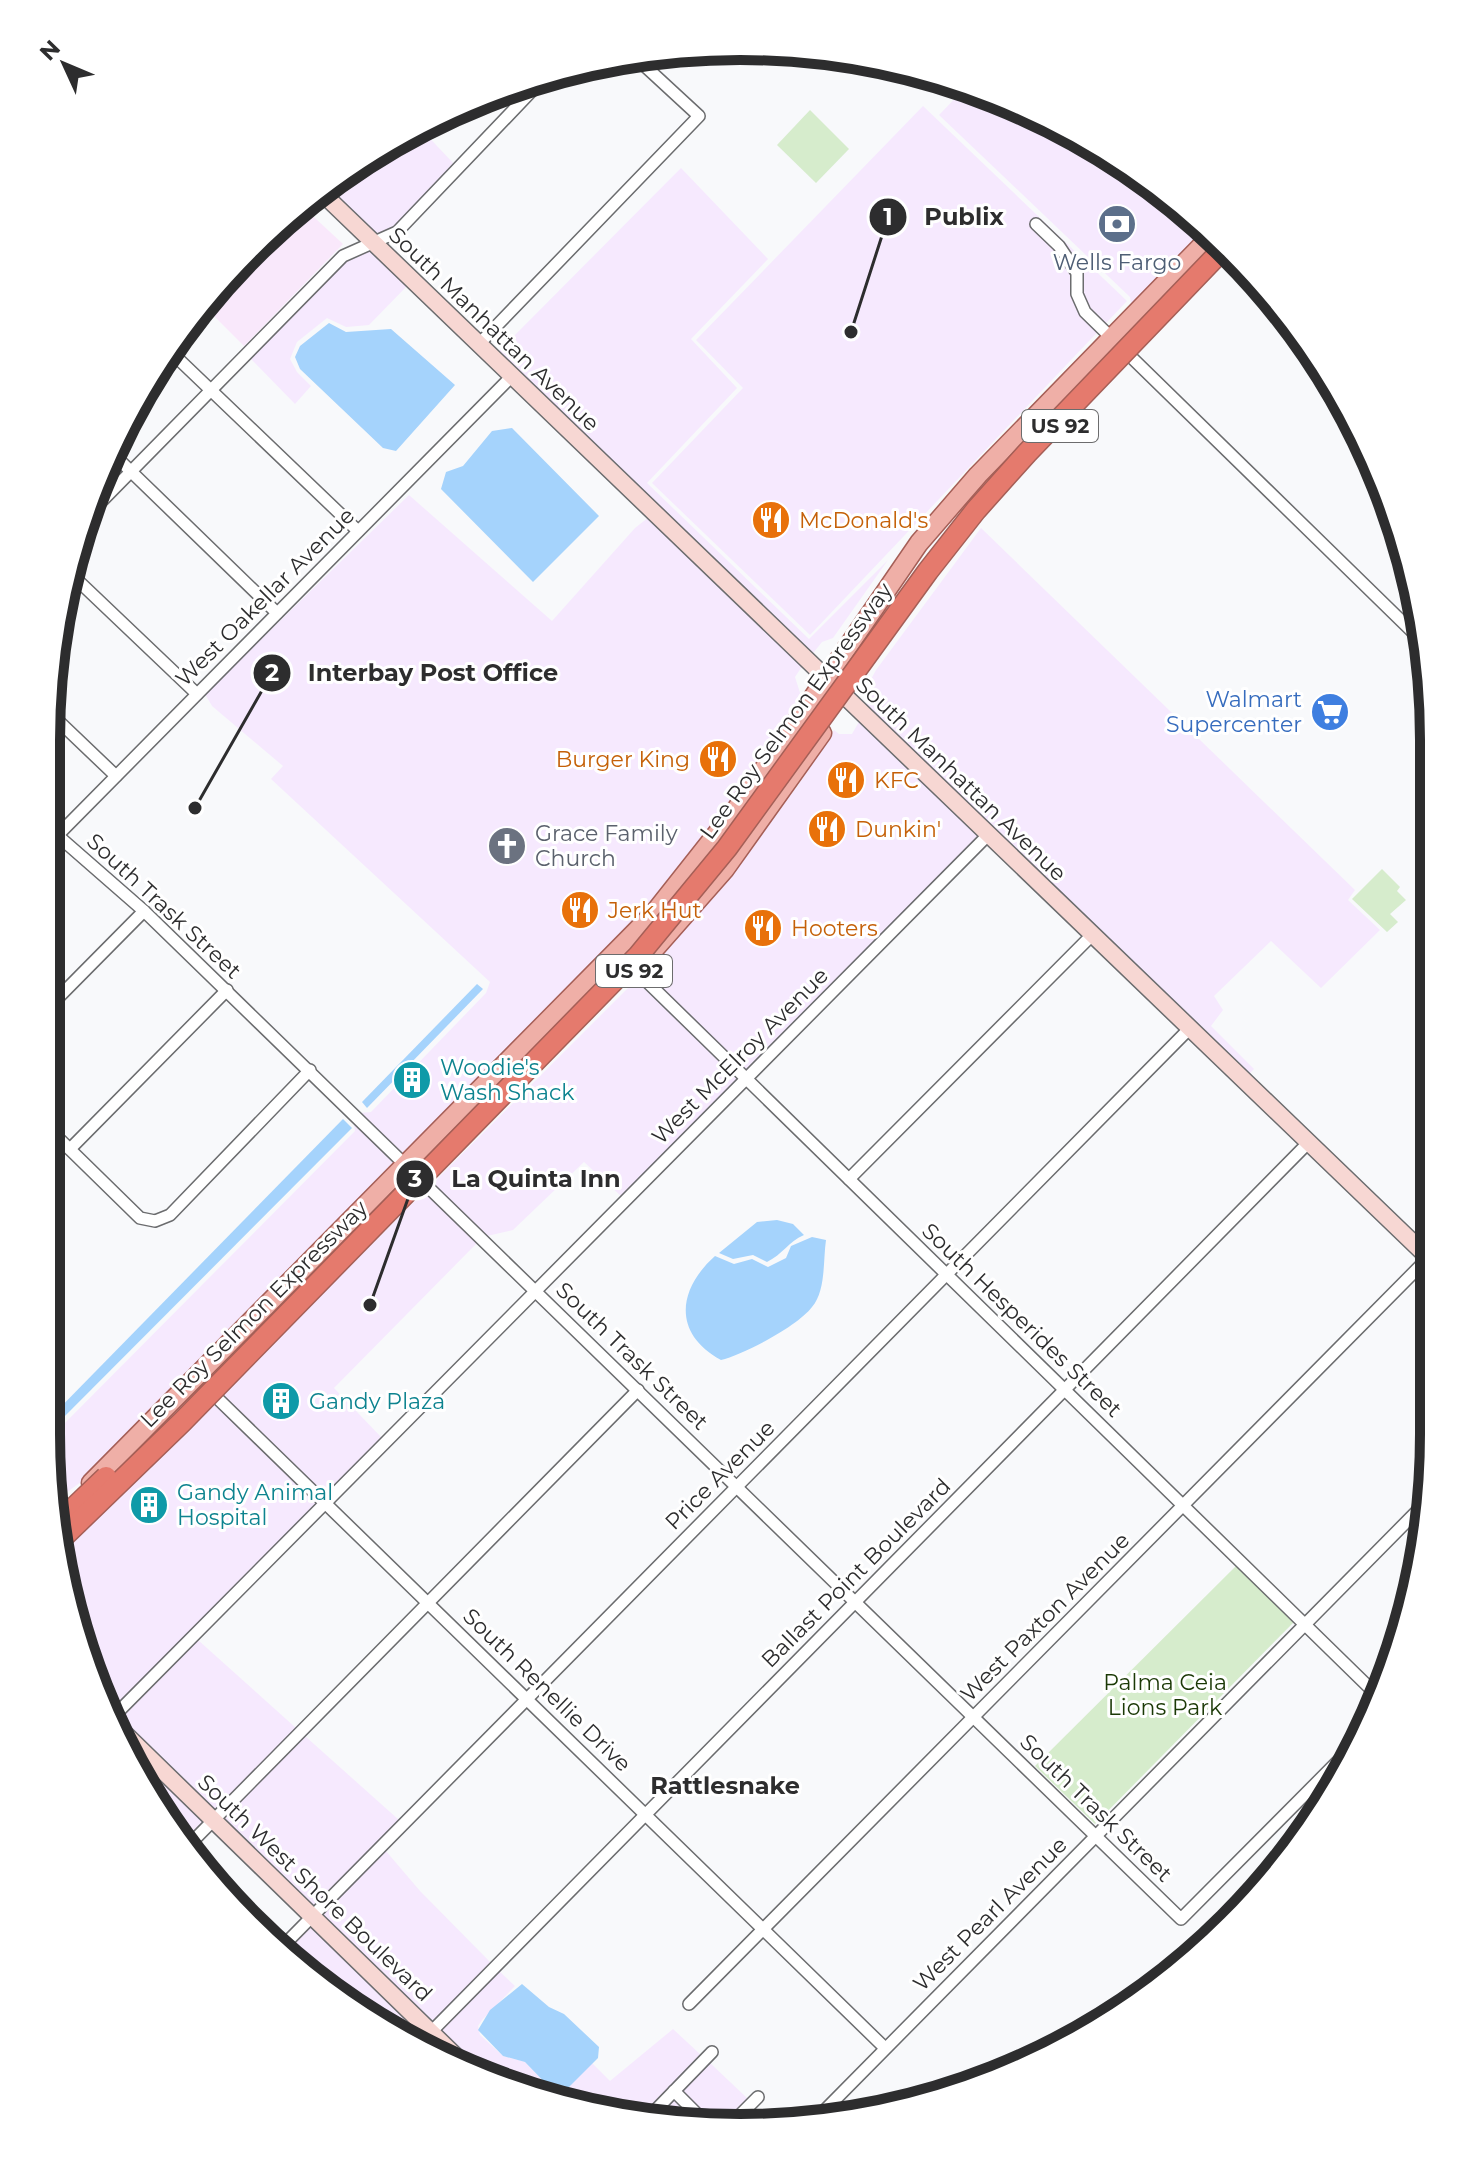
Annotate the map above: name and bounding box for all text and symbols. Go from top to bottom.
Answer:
north arrow [24,24,104,104]
text: N [34,35,66,66]
callout: Publix [868,193,1019,241]
text: 1 [883,202,893,231]
text: Publix [924,202,1004,231]
bank icon: Wells Fargo [1096,203,1138,245]
street label: South Manhattan Avenue [383,221,605,437]
place label: Wells Fargo [1053,249,1181,276]
road number: US 92 [1022,410,1098,442]
restaurant icon: McDonald's [750,499,792,541]
street label: West Oakellar Avenue [170,502,360,692]
place label: McDonald's [799,507,928,534]
street label: Lee Roy Selmon Expressway [694,578,898,844]
callout: Interbay Post Office [252,649,574,697]
text: 2 [265,658,279,687]
text: Interbay Post Office [308,658,558,687]
street label: South Manhattan Avenue [850,671,1072,887]
place label: Walmart Supercenter [1166,686,1302,738]
supermarket icon: Walmart Supercenter [1309,691,1351,733]
restaurant icon: Burger King [697,738,739,780]
place label: Burger King [556,746,690,773]
restaurant icon: KFC [825,759,867,801]
place label: KFC [874,767,919,794]
restaurant icon: Dunkin' [806,808,848,850]
place label: Dunkin' [855,816,941,843]
place label: Grace Family Church [535,820,678,872]
church icon: Grace Family Church [486,825,528,867]
street label: South Trask Street [81,828,247,984]
restaurant icon: Jerk Hut [559,889,601,931]
place label: Jerk Hut [607,897,702,924]
restaurant icon: Hooters [742,907,784,949]
place label: Hooters [791,915,878,942]
road number: US 92 [596,955,672,987]
street label: West McElroy Avenue [646,962,834,1150]
place label: Woodie's Wash Shack [440,1054,575,1106]
building icon: Woodie's Wash Shack [391,1059,433,1101]
callout: La Quinta Inn [395,1155,636,1203]
text: 3 [407,1164,422,1193]
text: La Quinta Inn [451,1164,621,1193]
street label: Lee Roy Selmon Expressway [135,1195,373,1433]
street label: South Hesperides Street [916,1217,1128,1423]
street label: South Trask Street [550,1276,714,1436]
building icon: Gandy Plaza [260,1380,302,1422]
place label: Gandy Plaza [309,1388,445,1415]
street label: Price Avenue [659,1414,781,1536]
street label: Ballast Point Boulevard [756,1473,956,1673]
place label: Gandy Animal Hospital [177,1479,333,1531]
building icon: Gandy Animal Hospital [128,1484,170,1526]
street label: West Paxton Avenue [955,1527,1135,1707]
street label: South Renellie Drive [457,1603,637,1777]
park label: Palma Ceia Lions Park [1103,1669,1227,1721]
street label: South Trask Street [1014,1728,1178,1888]
street label: South West Shore Boulevard [192,1769,438,2007]
district label: Rattlesnake [650,1771,800,1800]
street label: West Pearl Avenue [907,1831,1073,1997]

